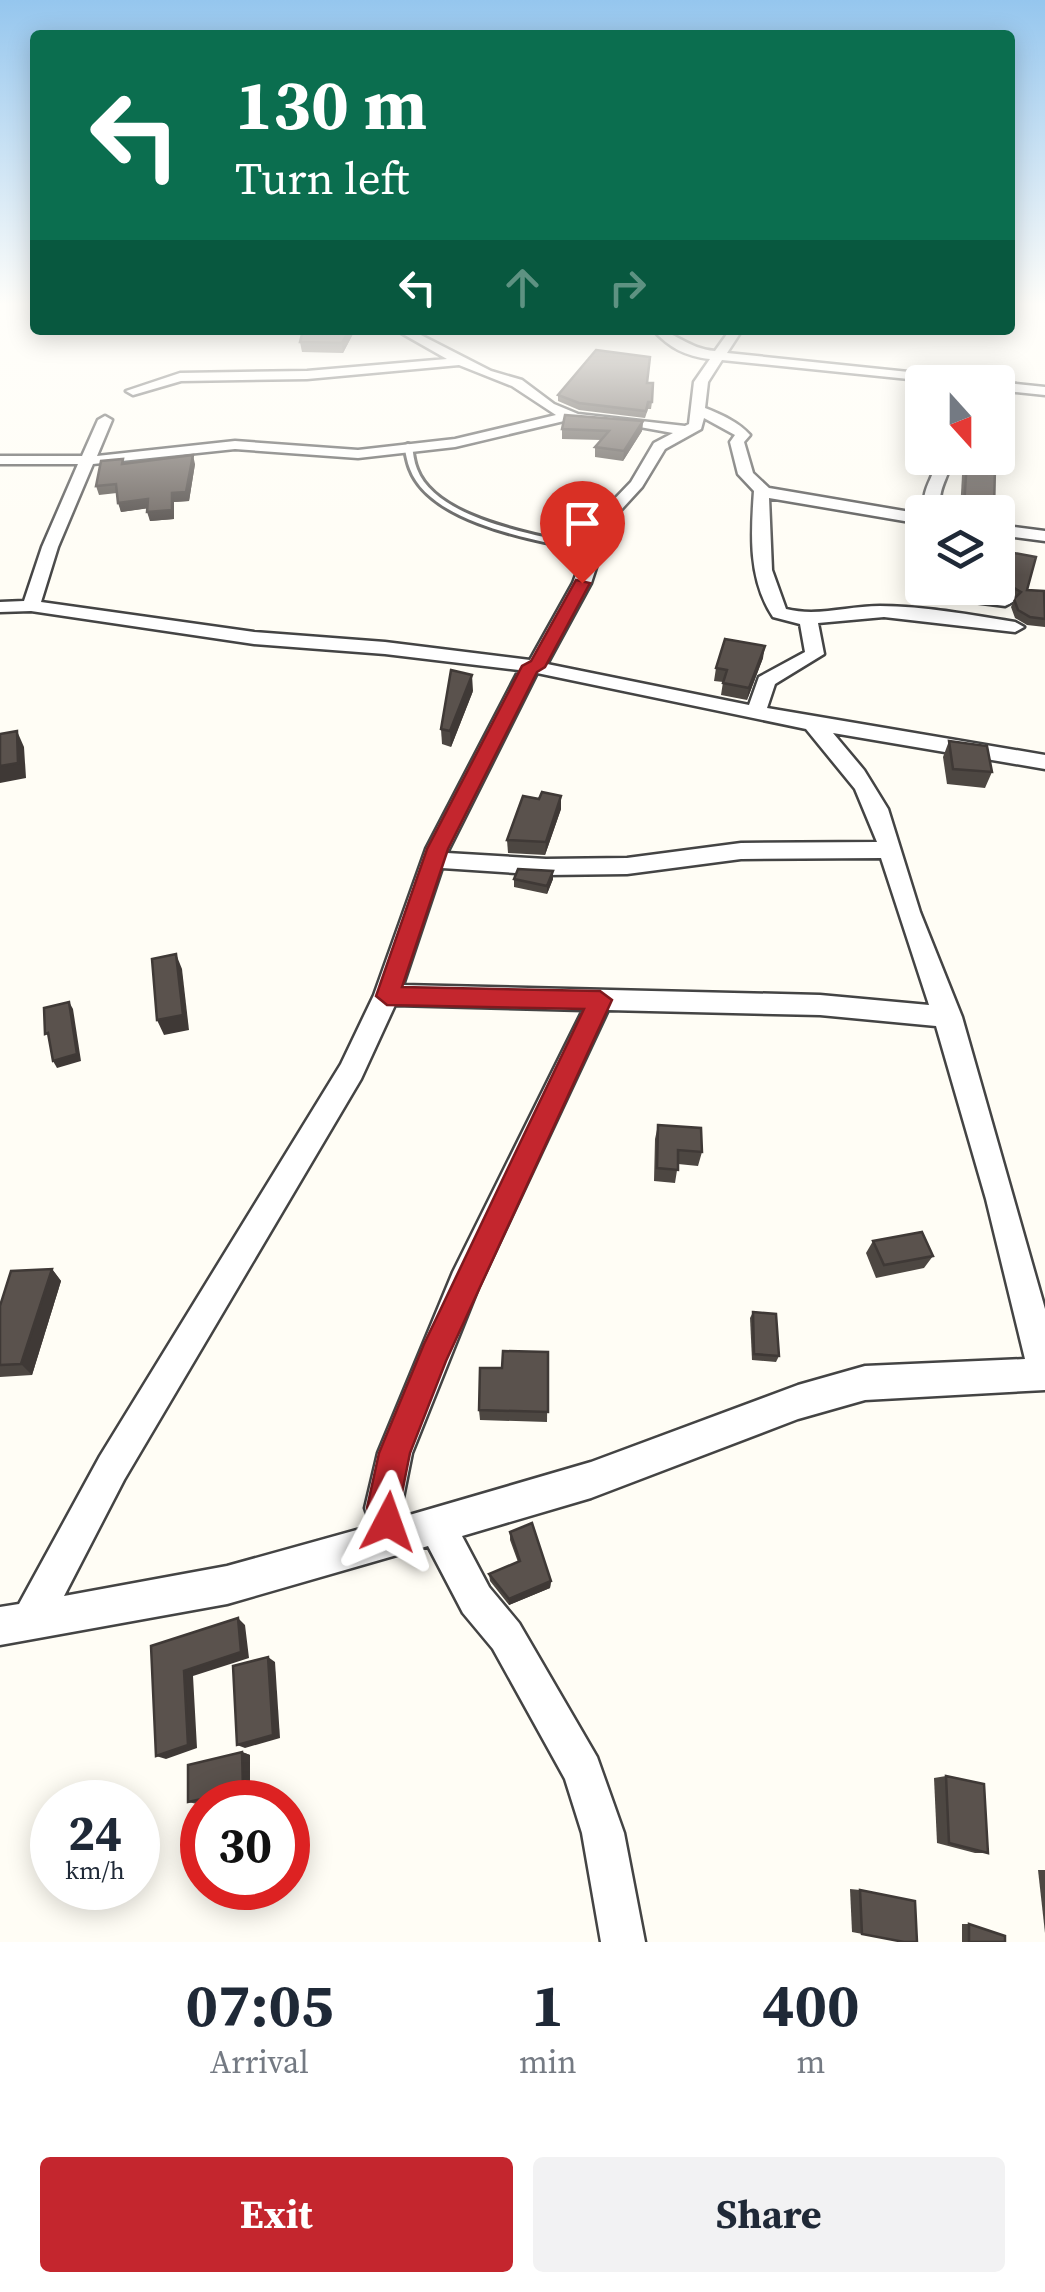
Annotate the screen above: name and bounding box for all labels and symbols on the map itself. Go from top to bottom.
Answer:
north arrow [905,365,1015,475]
pin [540,481,625,584]
position arrow [336,1470,440,1574]
speed limit sign: 30 [180,1780,310,1910]

